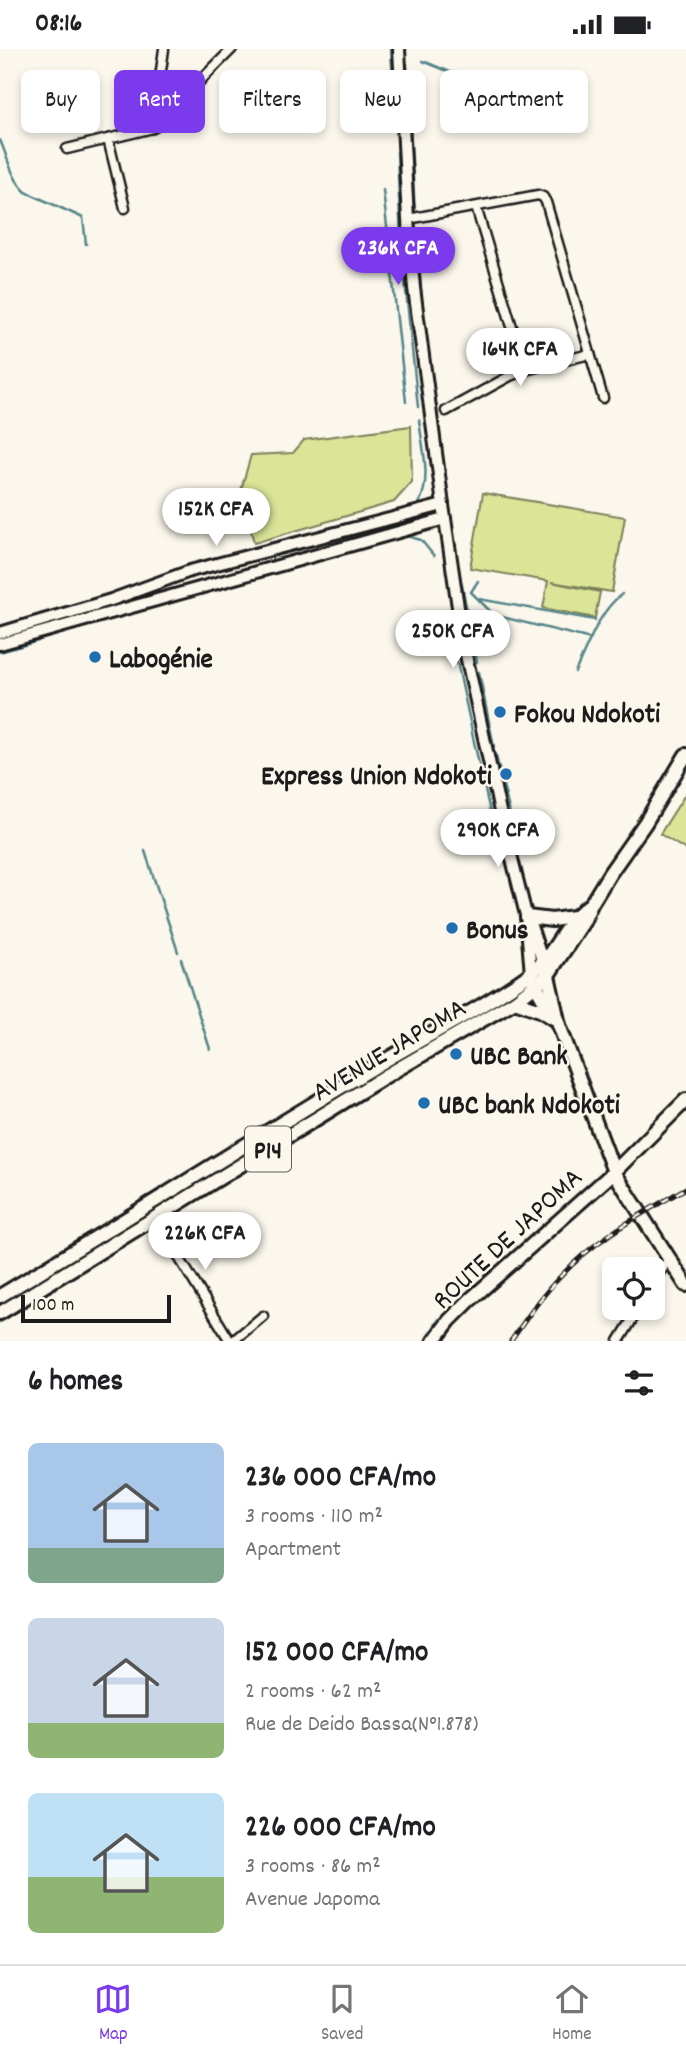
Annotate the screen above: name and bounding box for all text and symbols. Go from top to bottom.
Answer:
text: 08:16 [35,6,82,43]
chip: Buy [21,70,100,133]
chip: Rent [114,70,205,133]
chip: Filters [219,70,326,133]
chip: New [340,70,426,133]
chip: Apartment [440,70,588,133]
pin: 236K CFA [326,227,470,287]
text: 236K CFA [357,233,439,266]
pin: 164K CFA [448,329,592,388]
text: 164K CFA [482,334,558,367]
pin: 152K CFA [144,489,288,548]
text: 152K CFA [178,494,254,527]
pin: 250K CFA [381,611,525,670]
text: 250K CFA [411,616,495,649]
place label: Labogénie [109,642,213,682]
marker: Labogénie [87,649,103,665]
place label: Fokou Ndokoti [514,697,660,737]
marker: Fokou Ndokoti [492,704,508,720]
place label: Express Union Ndokoti [261,759,492,799]
marker: Express Union Ndokoti [498,766,514,782]
pin: 290K CFA [426,809,570,869]
text: 290K CFA [456,815,540,848]
place label: Bonus [466,913,529,953]
marker: Bonus [444,920,460,936]
street label: AVENUE JAPOMA [306,990,475,1114]
place label: UBC Bank [470,1039,568,1079]
marker: UBC Bank [448,1046,464,1062]
place label: UBC bank Ndokoti [438,1088,620,1128]
marker: UBC bank Ndokoti [416,1095,432,1111]
road number: P14 [245,1127,291,1171]
street label: ROUTE DE JAPOMA [425,1160,594,1321]
pin: 226K CFA [133,1213,277,1272]
text: 226K CFA [164,1218,246,1251]
map controls [602,1257,665,1320]
button: locate [602,1257,665,1320]
scale bar [21,1292,172,1324]
text: 100 m [32,1293,74,1320]
text: 6 homes [28,1362,123,1405]
icon: filters [620,1364,658,1402]
text: 236 000 CFA/mo [245,1458,436,1501]
icon: home [84,1471,168,1555]
text: 3 rooms · 110 m² [245,1501,383,1534]
text: Apartment [245,1534,341,1567]
text: 152 000 CFA/mo [245,1633,428,1676]
icon: home [84,1646,168,1730]
text: 2 rooms · 62 m² [245,1676,381,1709]
text: Rue de Deido Bassa(N°1.878) [245,1709,478,1742]
text: 226 000 CFA/mo [245,1808,436,1851]
icon: home [84,1821,168,1905]
text: 3 rooms · 86 m² [245,1851,381,1884]
text: Avenue Japoma [245,1884,380,1917]
tab: Map [94,1980,132,2049]
tab: Saved [321,1980,363,2049]
tab: Home [552,1980,592,2049]

